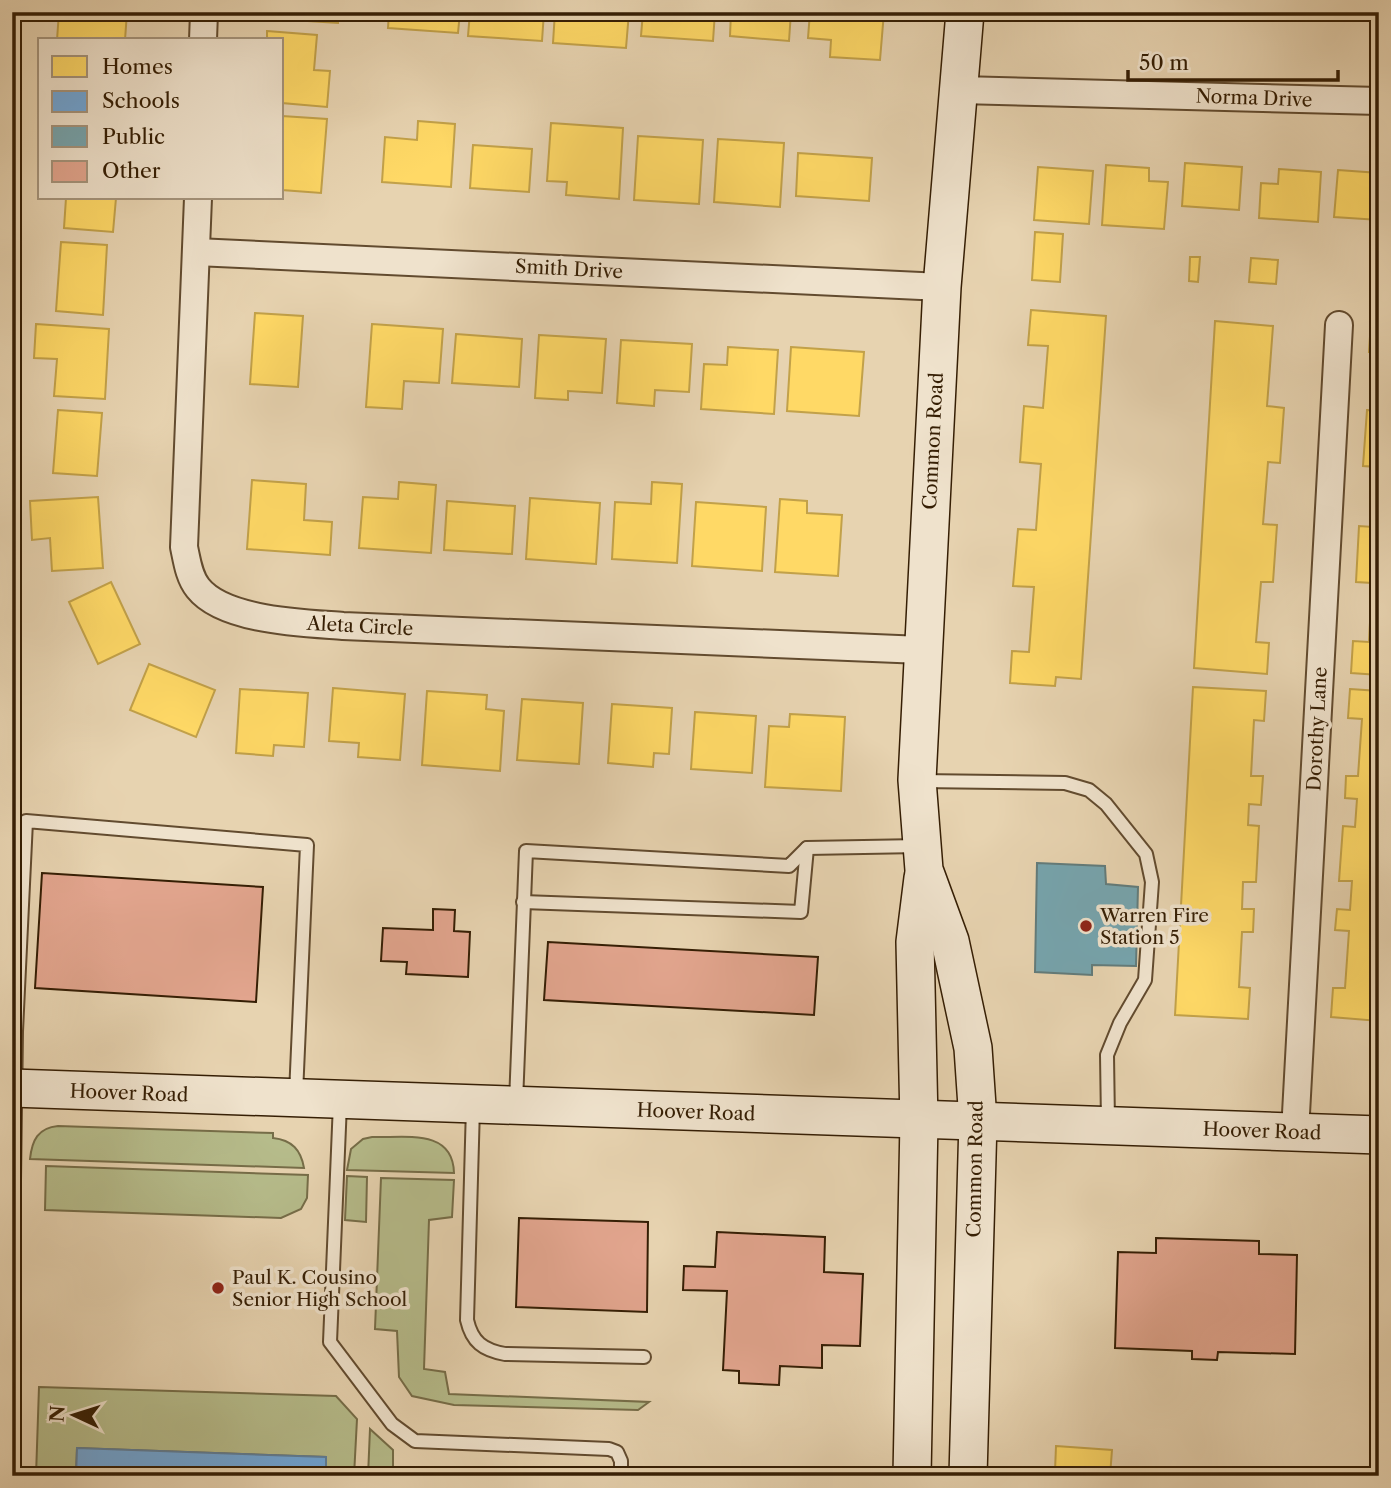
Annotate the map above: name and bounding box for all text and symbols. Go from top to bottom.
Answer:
legend [38,38,284,200]
scale bar [1128,38,1338,82]
text: 50 m [1139,50,1189,75]
text: Homes [102,54,173,79]
street label: Norma Drive [1195,84,1313,112]
text: Schools [102,88,180,113]
text: Public [102,124,165,149]
text: Other [102,158,161,183]
street label: Smith Drive [515,255,623,283]
street label: Common Road [918,371,948,510]
street label: Aleta Circle [305,612,414,640]
street label: Dorothy Lane [1302,666,1332,792]
place label: Warren Fire Station 5 [1099,904,1209,949]
marker: Warren Fire Station 5 [1078,918,1094,934]
street label: Hoover Road [69,1079,189,1107]
street label: Hoover Road [636,1098,756,1126]
street label: Common Road [962,1100,988,1238]
street label: Hoover Road [1202,1117,1322,1145]
place label: Paul K. Cousino Senior High School [232,1266,408,1311]
marker: Paul K. Cousino Senior High School [210,1280,226,1296]
north arrow [38,1380,108,1450]
text: N [45,1405,70,1423]

